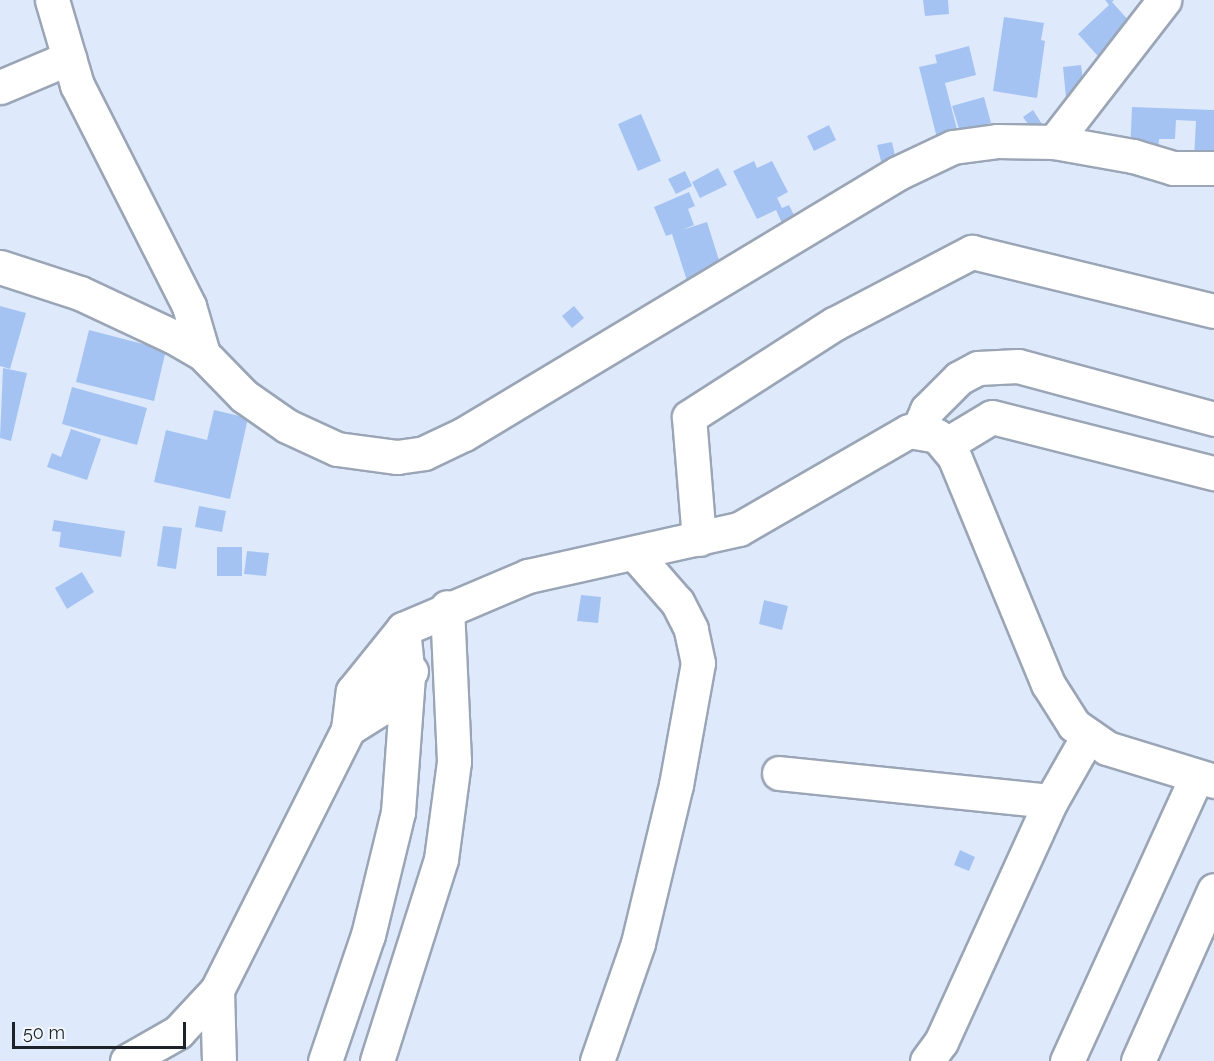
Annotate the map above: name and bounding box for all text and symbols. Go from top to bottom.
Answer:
scale bar [15,1010,189,1048]
text: 50 m [23,1022,65,1043]

